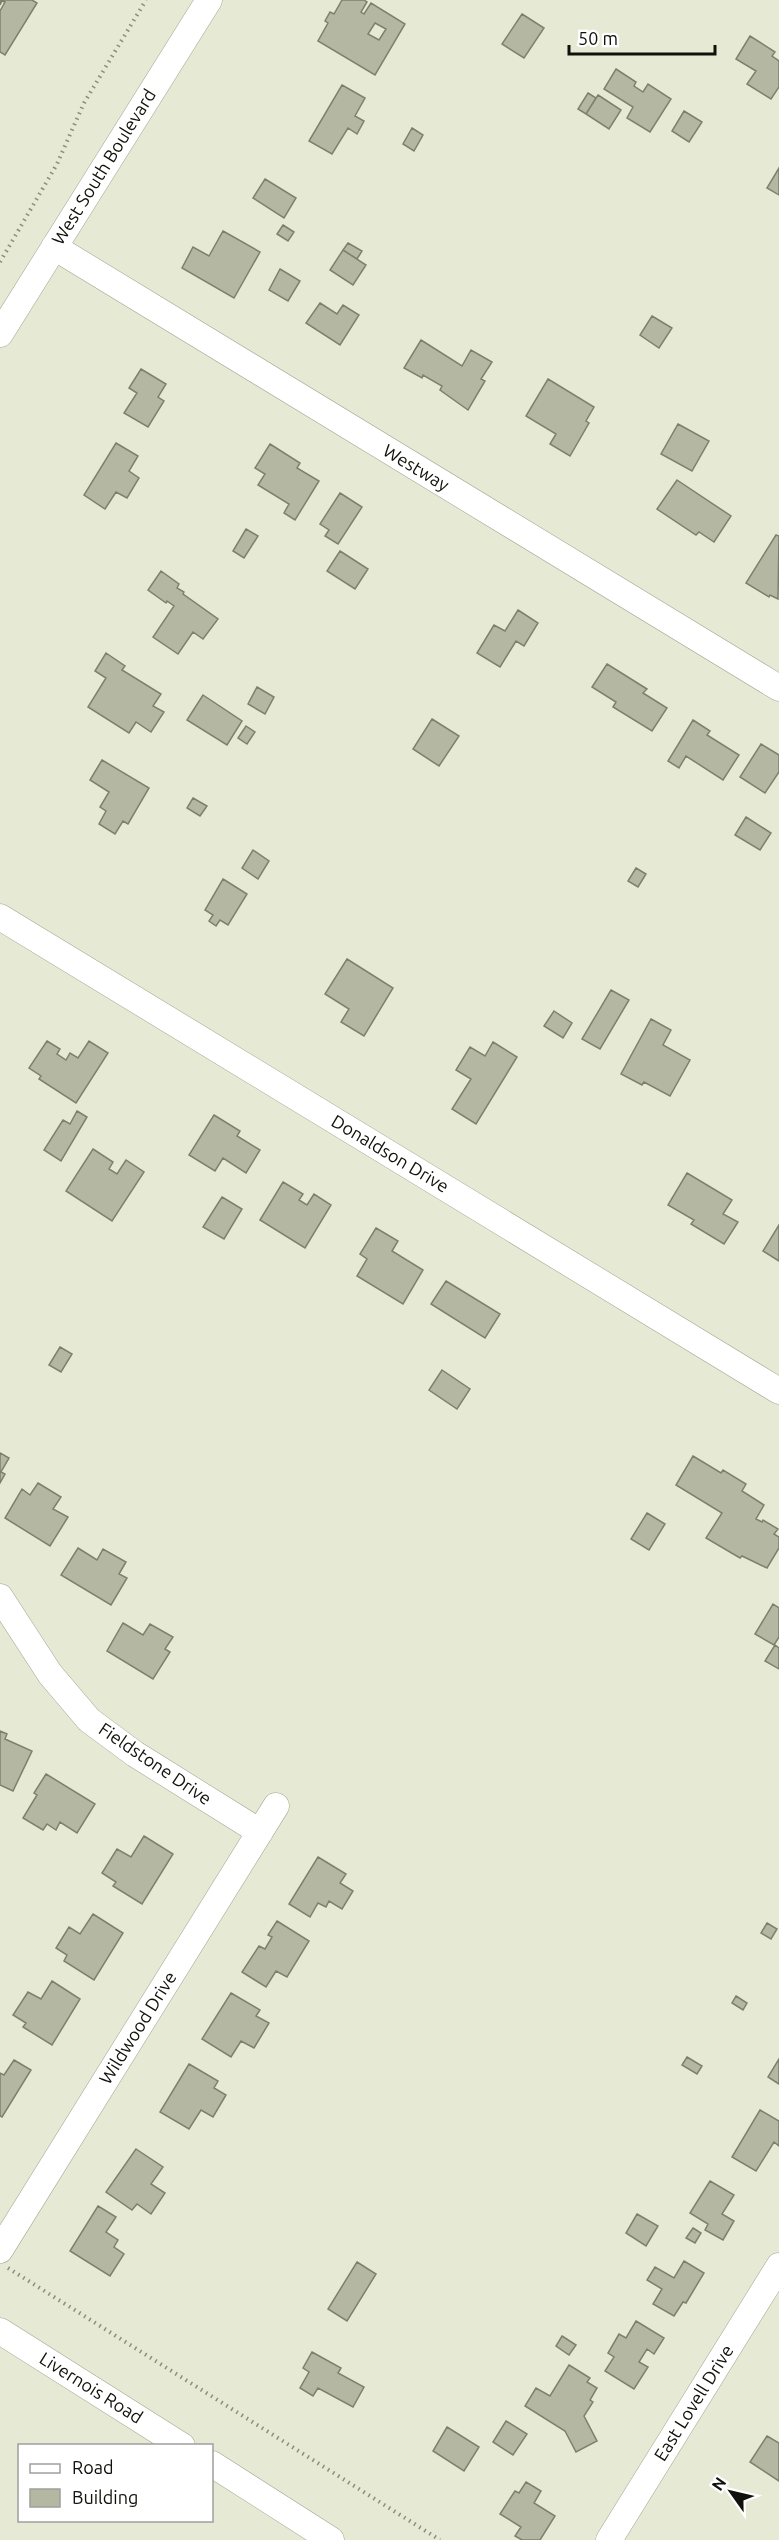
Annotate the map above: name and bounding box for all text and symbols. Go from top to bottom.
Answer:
scale bar [569,18,714,56]
text: 50 m [578,28,618,48]
street label: West South Boulevard [47,85,159,248]
street label: Westway [380,440,453,495]
street label: Donaldson Drive [328,1110,453,1196]
street label: Fieldstone Drive [96,1718,216,1808]
street label: Wildwood Drive [95,1968,180,2087]
street label: East Lovell Drive [649,2341,737,2464]
street label: Livernois Road [36,2348,147,2427]
legend [18,2444,213,2522]
text: Road [72,2457,114,2477]
north arrow [701,2462,761,2522]
text: N [708,2474,729,2494]
text: Building [72,2487,138,2507]

